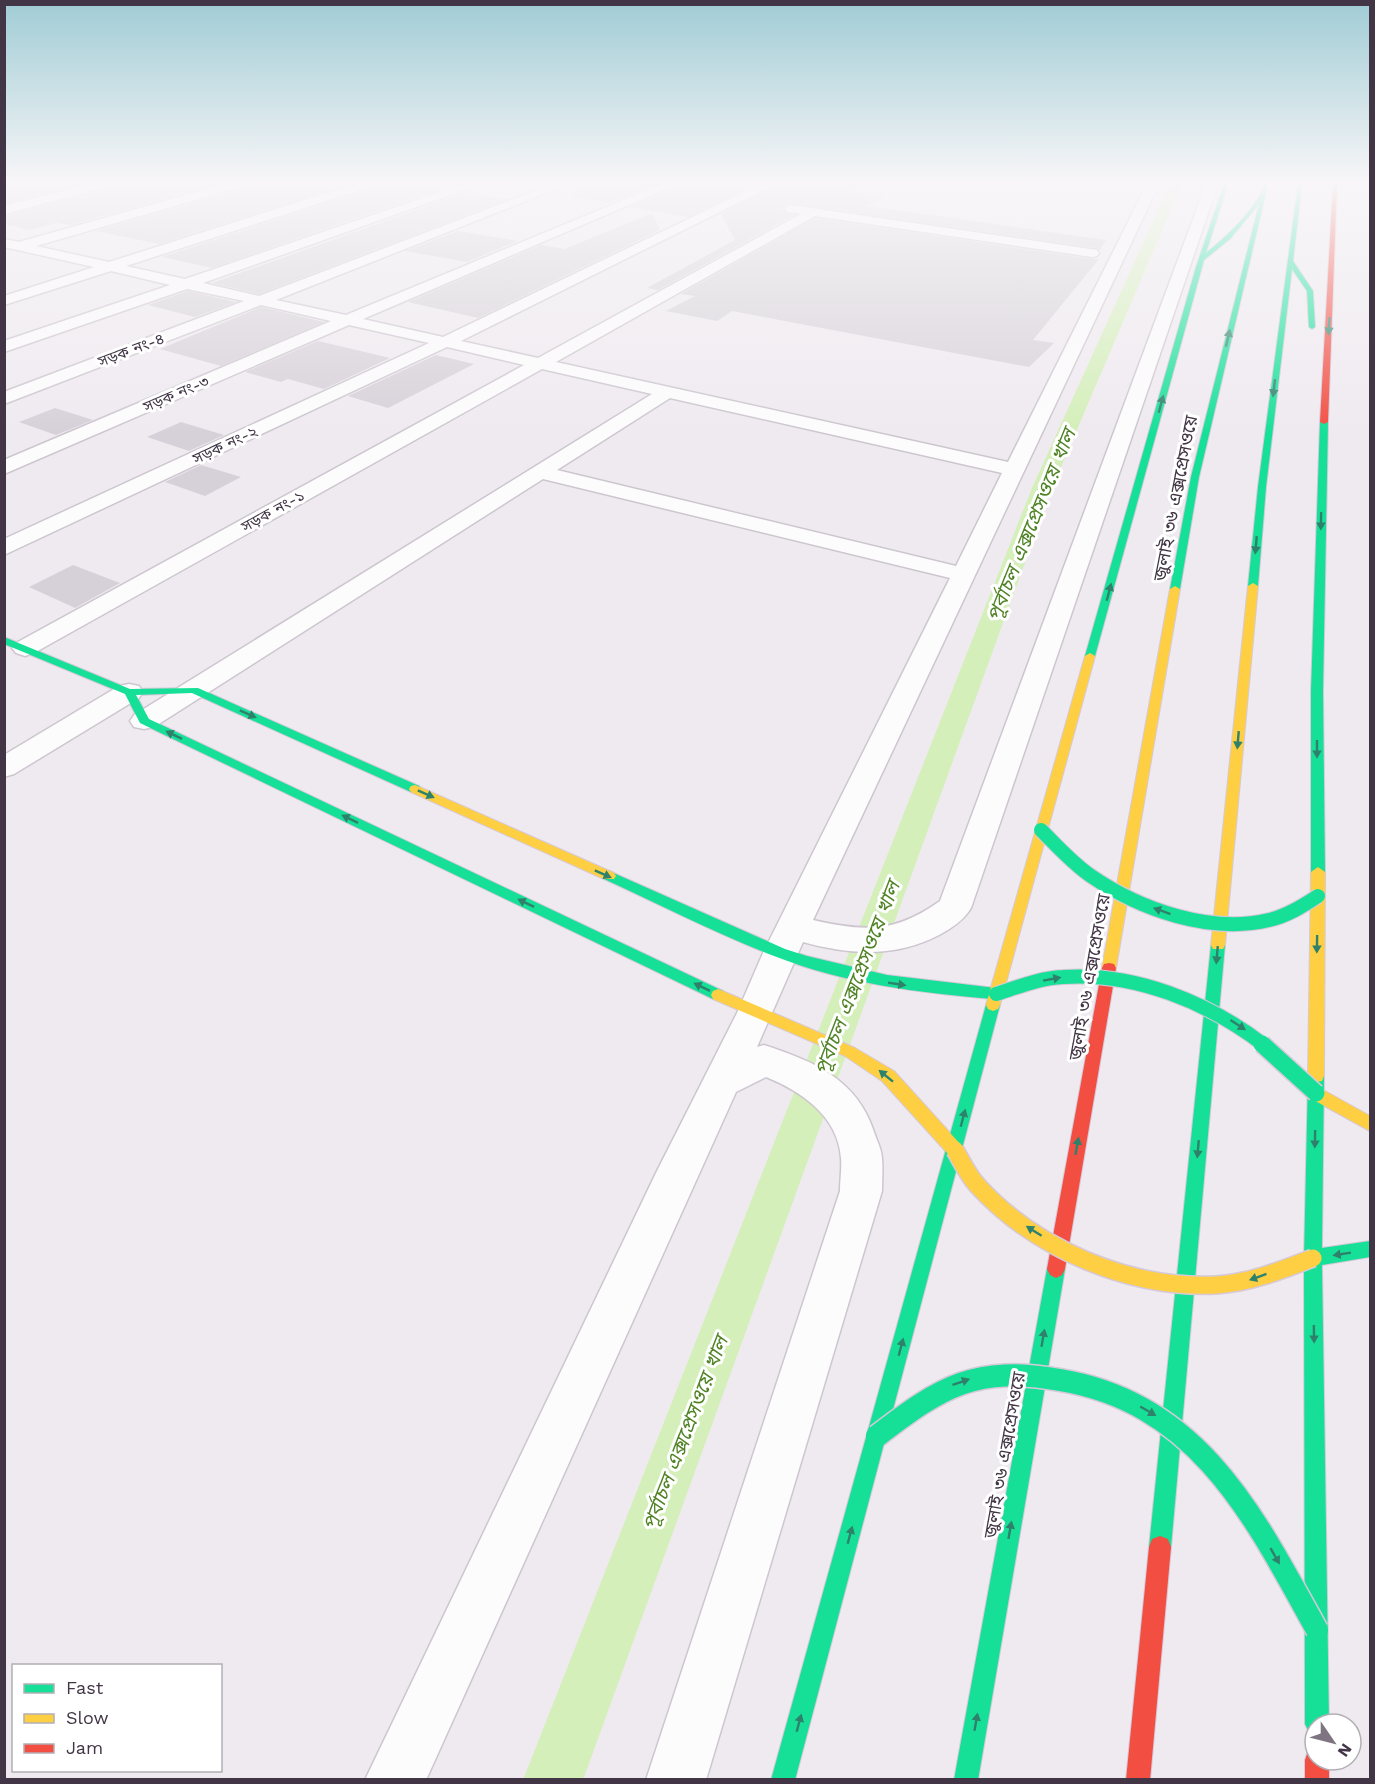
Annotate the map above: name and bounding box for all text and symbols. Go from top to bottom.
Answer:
one-way arrow [1324,317,1333,336]
street label: সড়ক নং-৪ [94,329,167,371]
one-way arrow [1224,329,1233,348]
street label: সড়ক নং-৩ [140,372,212,416]
one-way arrow [1269,378,1279,397]
one-way arrow [1157,394,1166,412]
street label: জুলাই ৩৬ এক্সপ্রেসওয়ে [1148,413,1202,584]
street label: সড়ক নং-২ [189,422,260,468]
water label: পূর্বাচল এক্সপ্রেসওয়ে খাল [981,422,1082,625]
street label: সড়ক নং-১ [237,486,308,536]
one-way arrow [1316,511,1326,530]
one-way arrow [1251,536,1261,555]
one-way arrow [1105,582,1114,600]
one-way arrow [239,709,256,718]
one-way arrow [1233,730,1243,749]
one-way arrow [166,731,183,740]
one-way arrow [1312,740,1322,759]
one-way arrow [417,789,434,798]
one-way arrow [342,815,359,824]
one-way arrow [595,869,613,879]
water label: পূর্বাচল এক্সপ্রেসওয়ে খাল [809,875,906,1078]
street label: জুলাই ৩৬ এক্সপ্রেসওয়ে [1064,892,1114,1063]
one-way arrow [518,899,535,908]
one-way arrow [1153,905,1171,915]
one-way arrow [1312,935,1322,954]
one-way arrow [1212,945,1222,964]
one-way arrow [1043,974,1062,983]
one-way arrow [888,980,907,989]
one-way arrow [694,983,711,992]
one-way arrow [1230,1019,1246,1030]
one-way arrow [878,1070,894,1083]
one-way arrow [959,1109,968,1127]
one-way arrow [1310,1130,1320,1149]
one-way arrow [1073,1136,1082,1155]
one-way arrow [1193,1139,1203,1158]
one-way arrow [1025,1225,1042,1236]
one-way arrow [1332,1249,1351,1258]
one-way arrow [1249,1273,1267,1283]
one-way arrow [1309,1325,1319,1344]
one-way arrow [1039,1328,1048,1347]
water label: পূর্বাচল এক্সপ্রেসওয়ে খাল [637,1330,734,1533]
one-way arrow [897,1338,906,1356]
street label: জুলাই ৩৬ এক্সপ্রেসওয়ে [979,1370,1029,1541]
one-way arrow [952,1376,970,1386]
one-way arrow [1139,1406,1156,1416]
one-way arrow [1005,1520,1014,1539]
one-way arrow [846,1526,855,1544]
one-way arrow [1269,1547,1279,1564]
legend [12,1664,222,1772]
text: Fast [66,1677,104,1698]
text: Slow [66,1707,109,1728]
one-way arrow [972,1712,981,1731]
north arrow [1303,1712,1363,1772]
one-way arrow [794,1714,804,1732]
text: Jam [66,1737,103,1758]
text: N [1334,1740,1356,1761]

